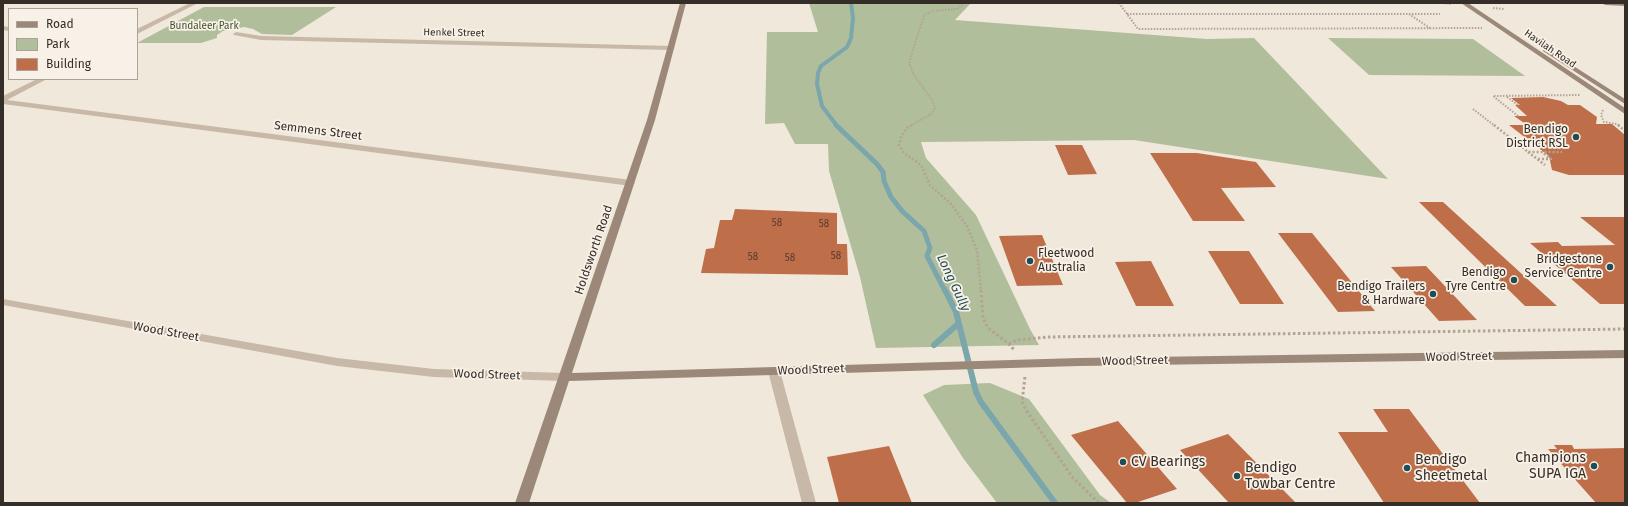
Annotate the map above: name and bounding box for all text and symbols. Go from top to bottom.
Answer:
legend [8,8,138,80]
text: Road [46,17,74,31]
park label: Bundaleer Park [169,20,239,32]
street label: Henkel Street [423,26,485,40]
street label: Havilah Road [1522,27,1578,71]
text: Park [46,37,70,51]
text: Building [46,57,91,71]
street label: Semmens Street [273,118,363,144]
place label: Bendigo District RSL [1506,123,1568,151]
marker: Bendigo District RSL [1571,132,1581,142]
street label: Holdsworth Road [572,203,616,297]
house number: 58 [772,217,782,229]
house number: 58 [819,218,829,230]
place label: Fleetwood Australia [1038,247,1094,275]
house number: 58 [831,250,841,262]
house number: 58 [748,251,758,263]
house number: 58 [785,252,795,264]
water label: Long Gully [933,252,973,314]
place label: Bridgestone Service Centre [1525,253,1602,281]
marker: Fleetwood Australia [1025,256,1035,266]
marker: Bridgestone Service Centre [1605,262,1615,272]
place label: Bendigo Tyre Centre [1445,266,1506,294]
marker: Bendigo Tyre Centre [1509,275,1519,285]
place label: Bendigo Trailers & Hardware [1337,280,1425,308]
marker: Bendigo Trailers & Hardware [1428,289,1438,299]
street label: Wood Street [132,319,200,345]
street label: Wood Street [1426,349,1492,365]
street label: Wood Street [1102,353,1168,369]
street label: Wood Street [777,362,845,378]
street label: Wood Street [453,367,521,383]
place label: Champions SUPA IGA [1515,450,1586,482]
place label: Bendigo Sheetmetal [1415,452,1487,484]
place label: CV Bearings [1131,454,1205,470]
marker: CV Bearings [1118,457,1128,467]
place label: Bendigo Towbar Centre [1245,460,1336,492]
marker: Champions SUPA IGA [1589,461,1599,471]
marker: Bendigo Sheetmetal [1402,463,1412,473]
marker: Bendigo Towbar Centre [1232,471,1242,481]

